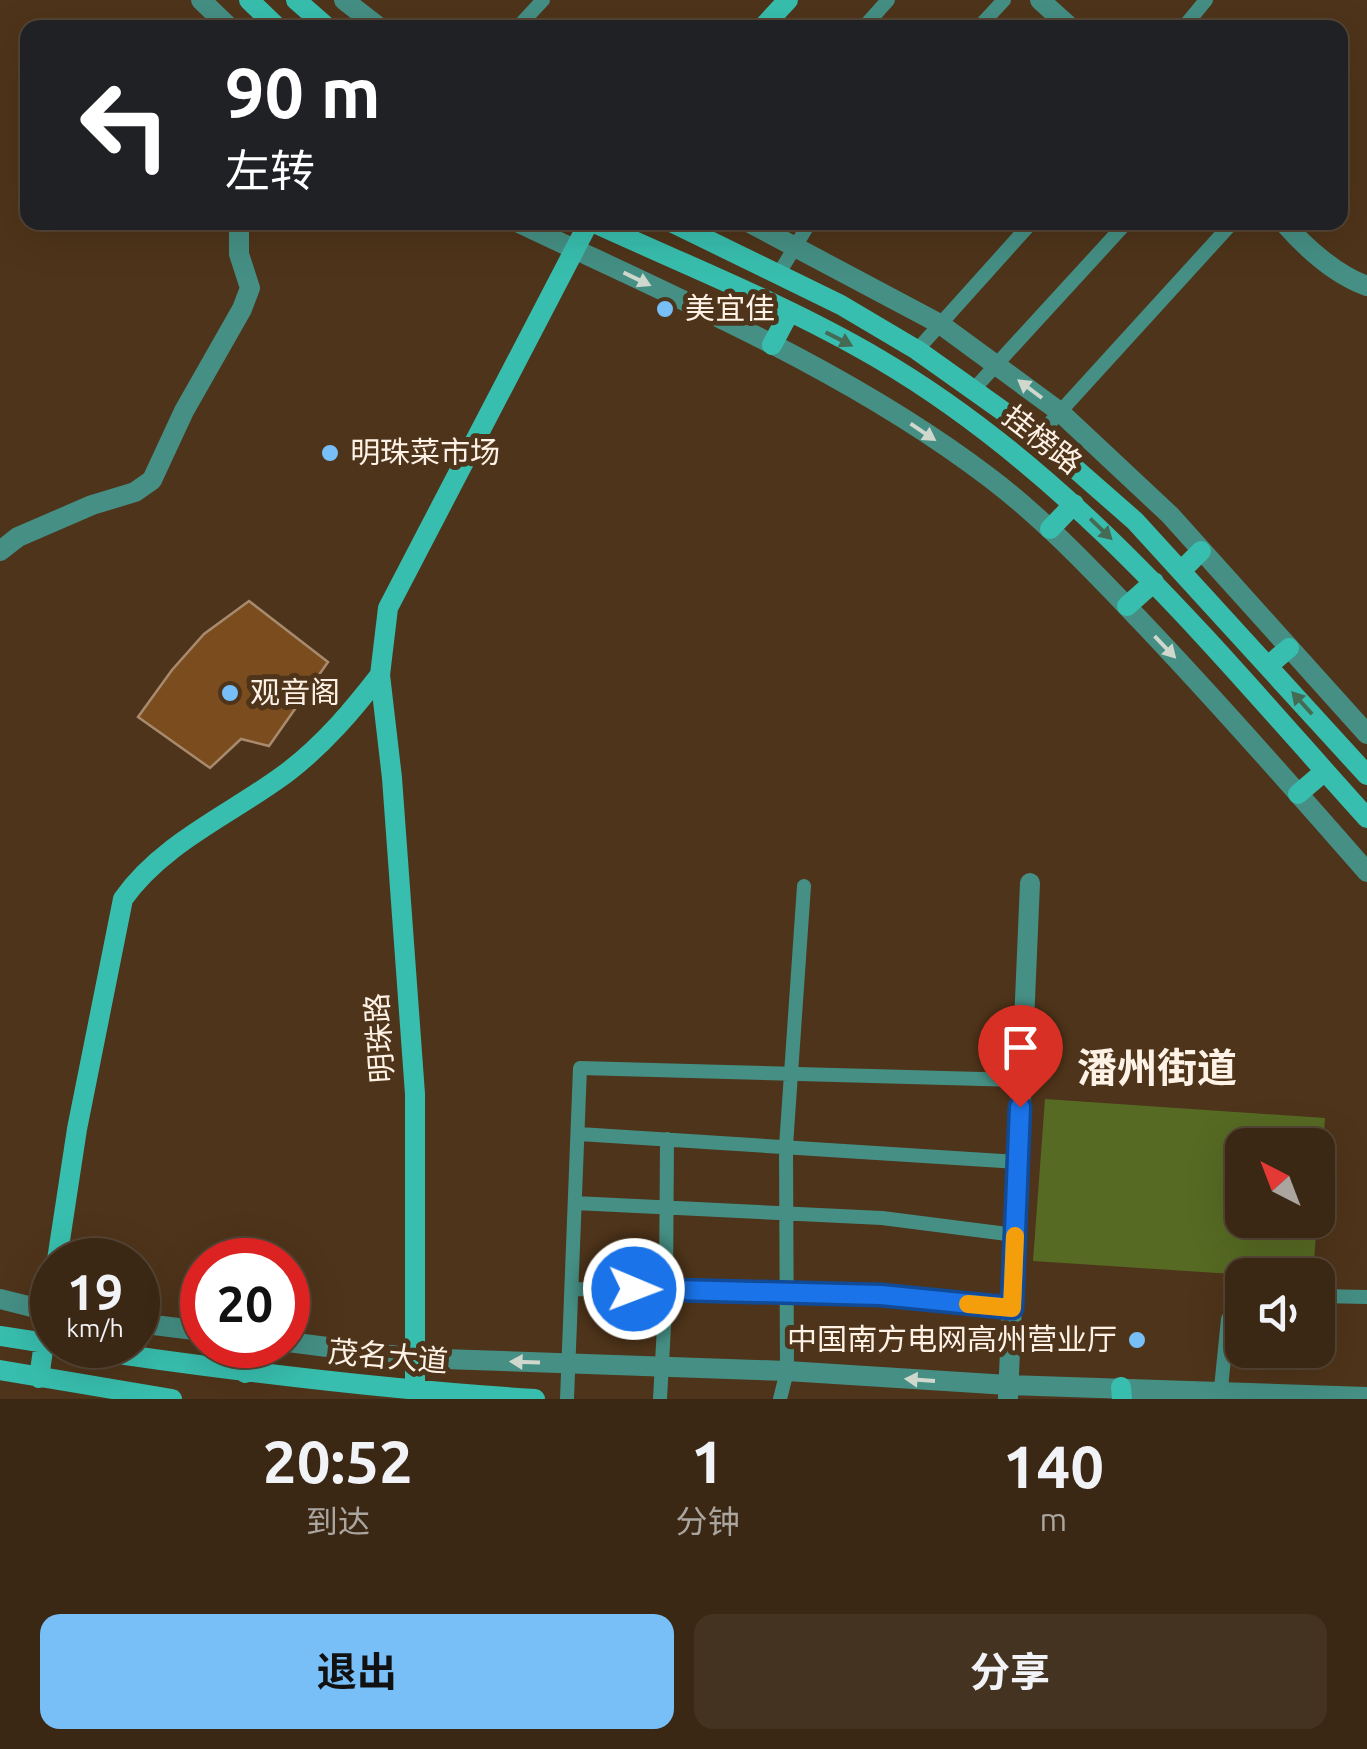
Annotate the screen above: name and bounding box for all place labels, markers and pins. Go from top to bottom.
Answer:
place label: 美宜佳 [685,291,775,325]
marker: 美宜佳 [654,298,676,320]
place label: 明珠菜市场 [350,435,500,469]
marker: 明珠菜市场 [319,442,341,464]
place label: 观音阁 [250,675,340,709]
marker: 观音阁 [219,682,241,704]
pin [978,1005,1063,1108]
place label: 中国南方电网高州营业厅 [787,1322,1117,1356]
marker: 中国南方电网高州营业厅 [1126,1329,1148,1351]

